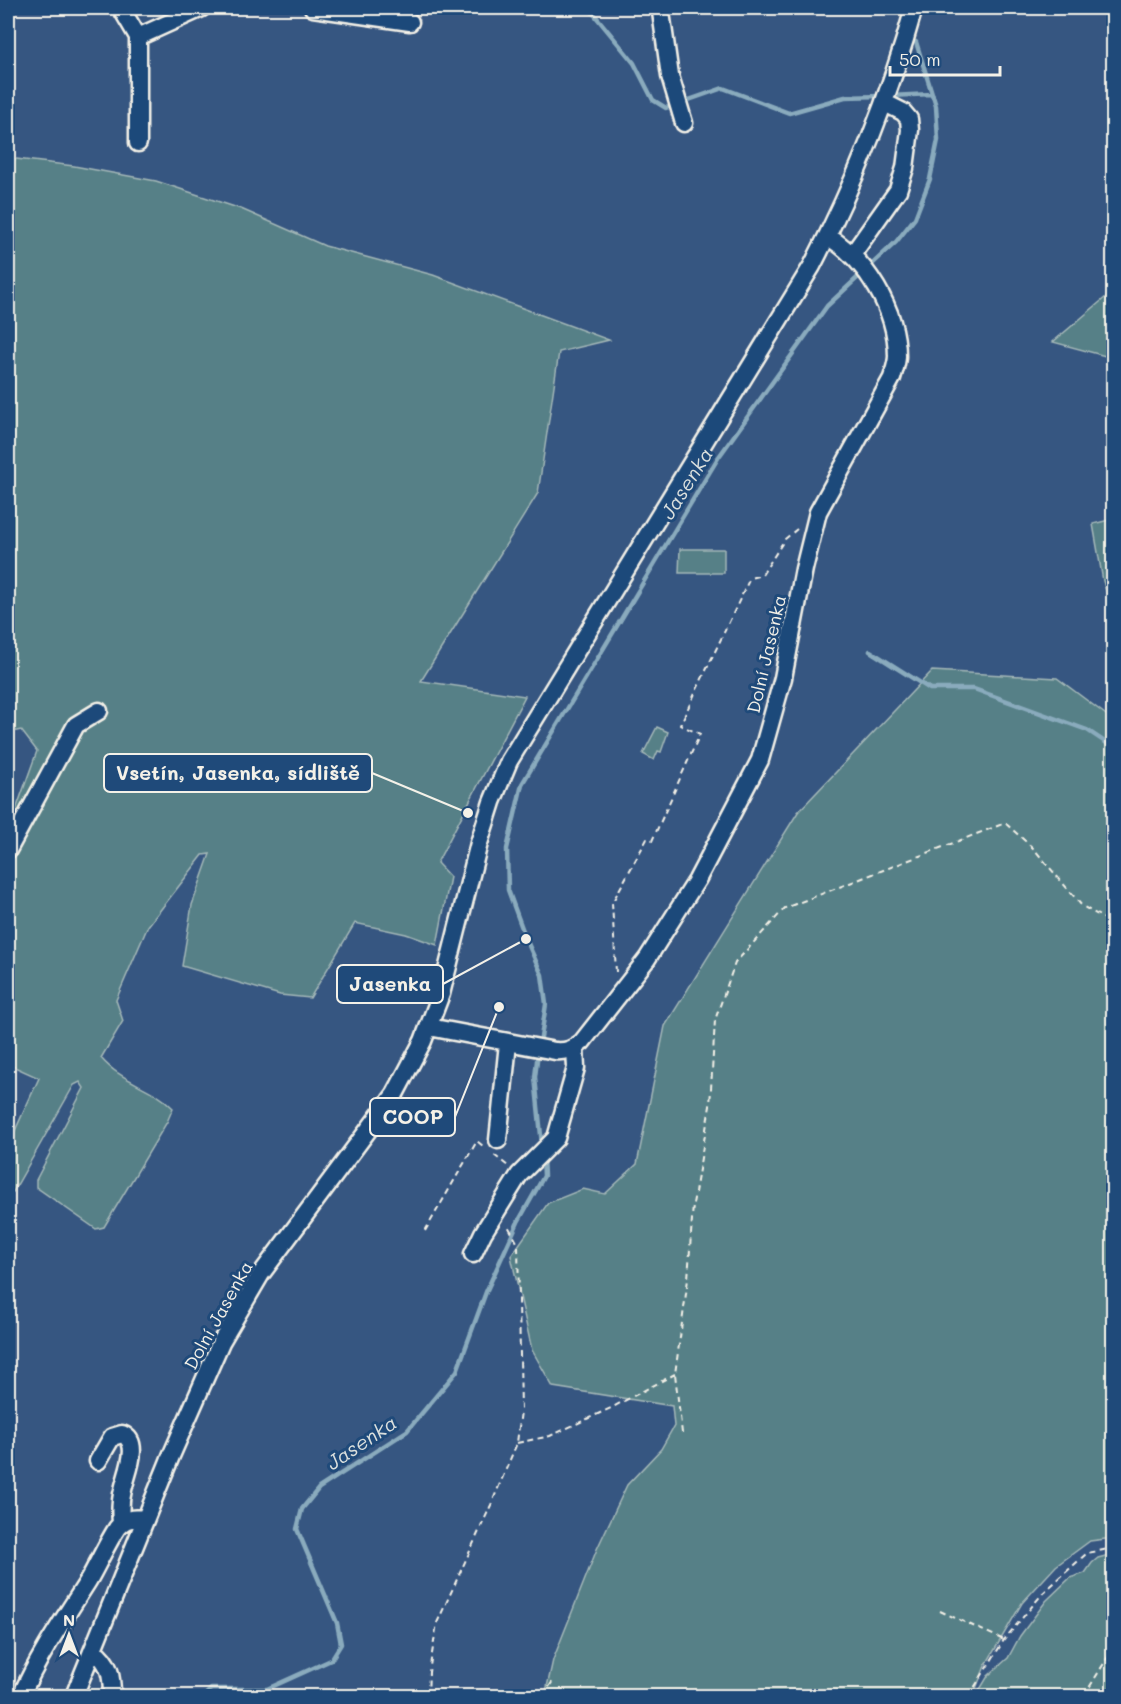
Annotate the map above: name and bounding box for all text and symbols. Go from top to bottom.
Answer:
scale bar [890,39,1000,77]
text: 50 m [899,47,941,71]
water label: Jasenka [654,442,718,524]
street label: Dolní Jasenka [741,593,791,715]
callout: Vsetín, Jasenka, sídliště [104,754,372,792]
text: Vsetín, Jasenka, sídliště [116,759,360,785]
callout: Jasenka [337,965,443,1003]
text: Jasenka [349,970,431,996]
callout: COOP [370,1098,455,1136]
text: COOP [383,1103,443,1129]
street label: Dolní Jasenka [178,1256,258,1374]
water label: Jasenka [321,1409,401,1475]
north arrow [39,1605,99,1665]
text: N [63,1609,75,1630]

